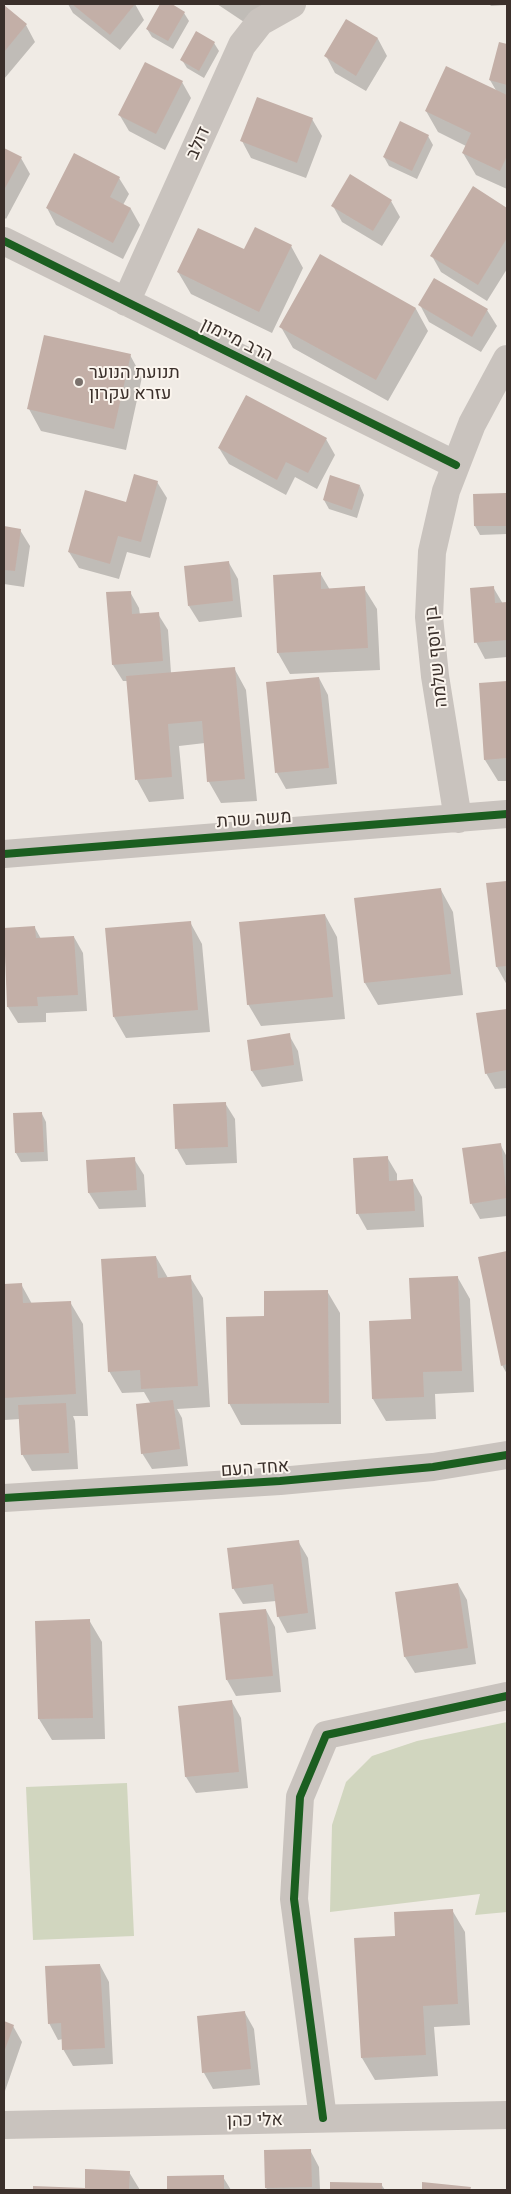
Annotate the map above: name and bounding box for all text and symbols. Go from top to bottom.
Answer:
street label: דולב [181,123,215,163]
street label: הרב מיימון [197,313,277,367]
place label: תנועת הנוער עזרא עקרון [89,361,180,404]
marker: תנועת הנוער עזרא עקרון [73,376,85,388]
street label: בן יוסף שלמה [420,605,452,709]
street label: משה שרת [216,806,292,832]
street label: אחד העם [220,1455,290,1481]
street label: אלי כהן [227,2109,283,2131]

